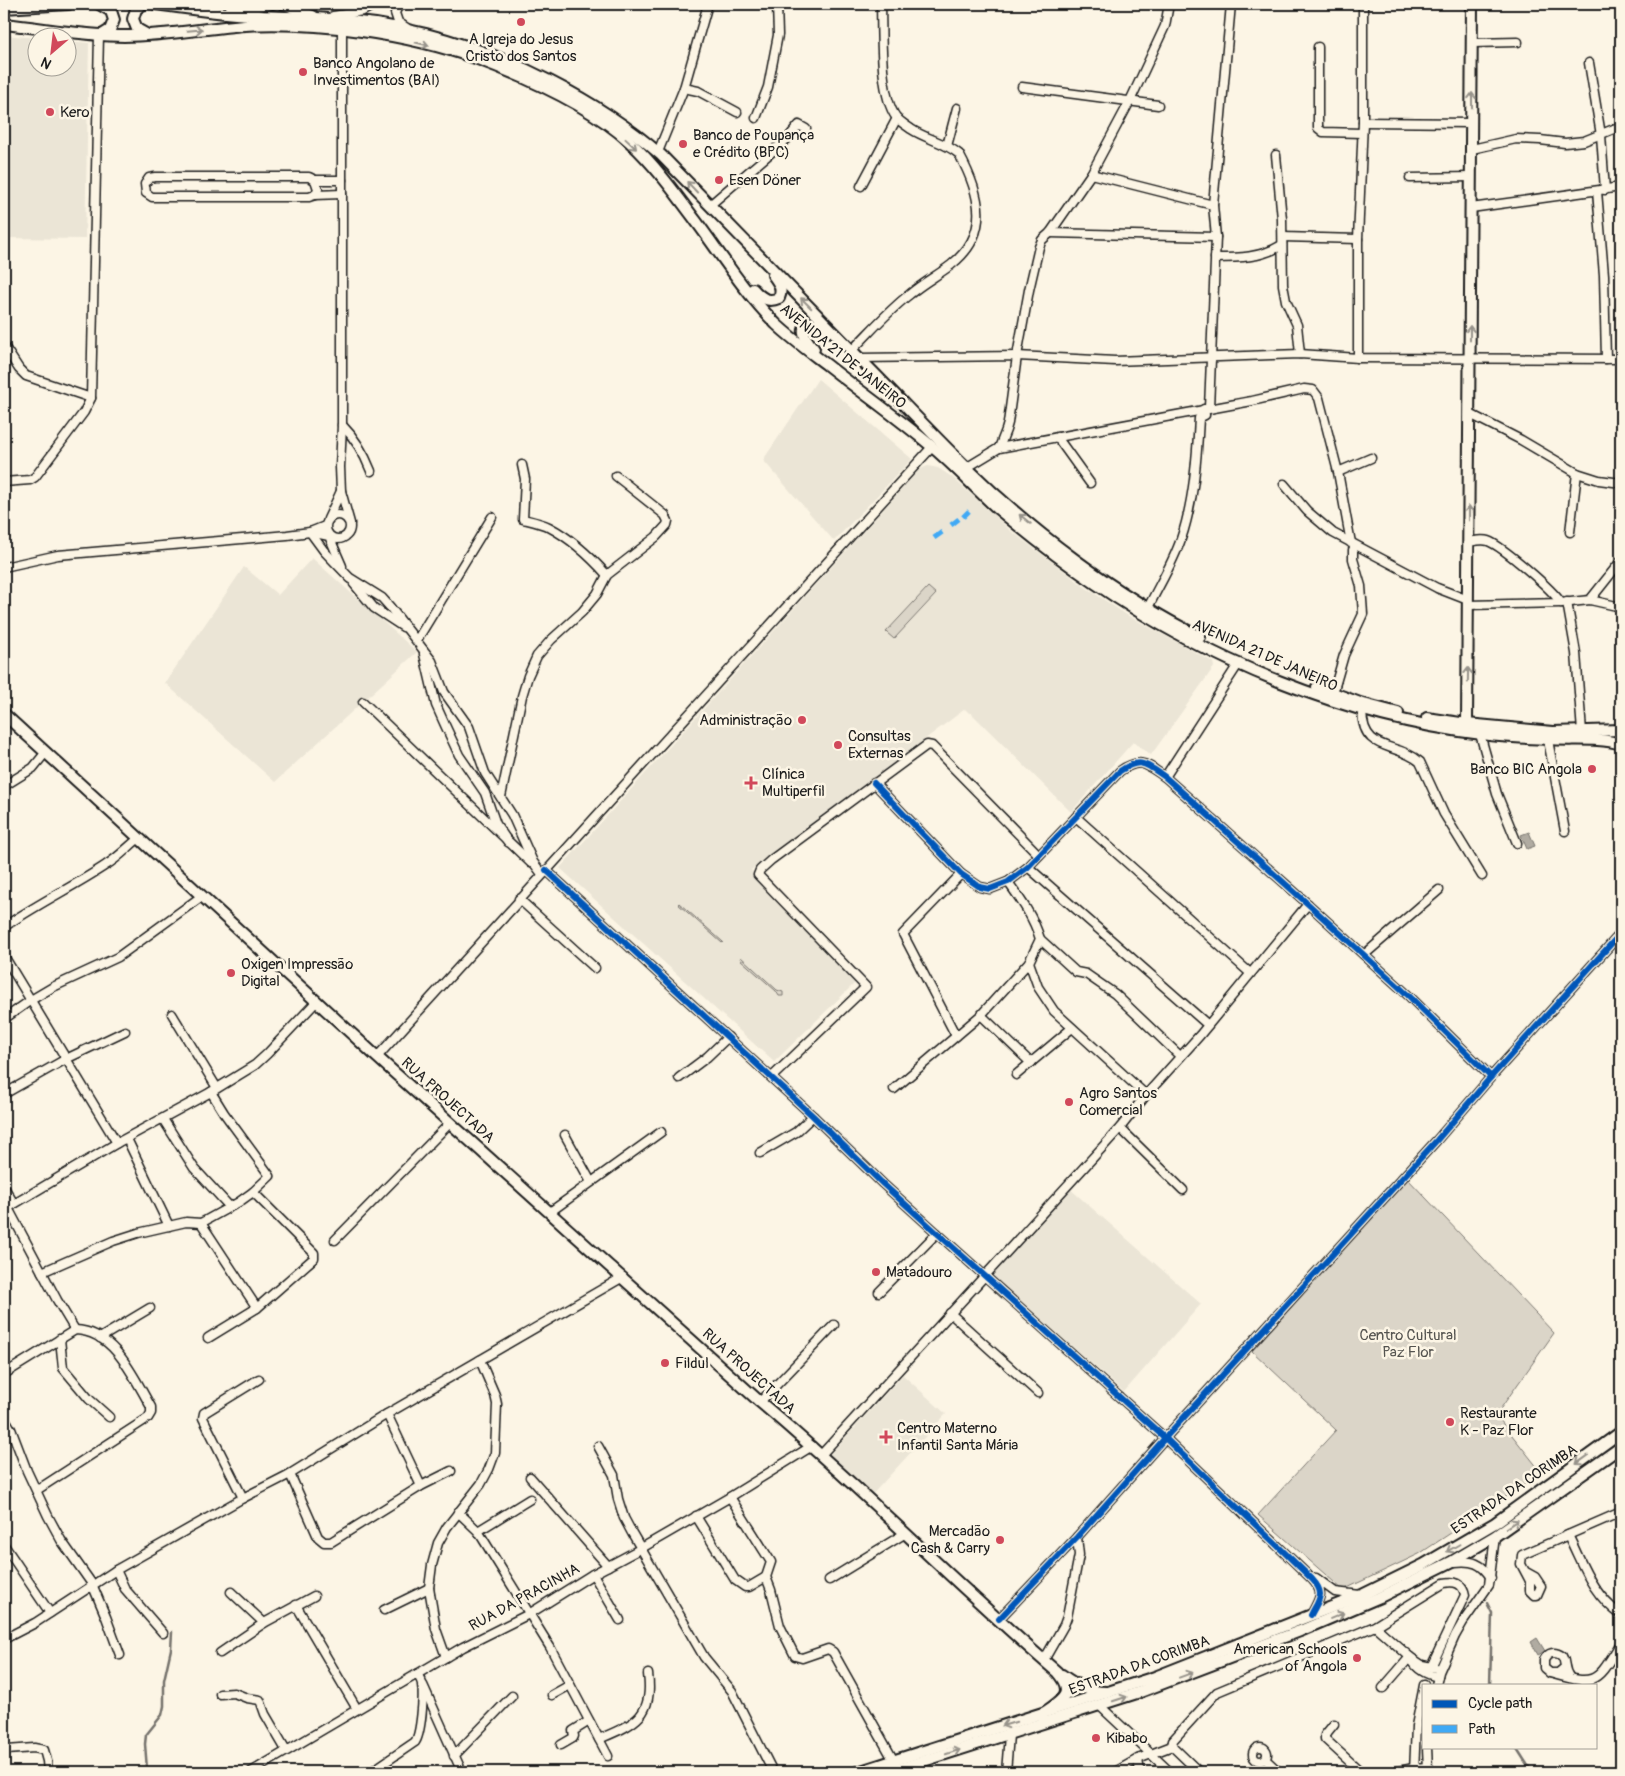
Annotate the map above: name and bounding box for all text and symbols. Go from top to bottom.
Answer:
marker: A Igreja do Jesus Cristo dos Santos [515,16,527,28]
one-way arrow [186,25,202,34]
north arrow [28,28,78,78]
place label: A Igreja do Jesus Cristo dos Santos [466,30,577,66]
one-way arrow [413,40,429,49]
text: N [38,53,54,73]
place label: Banco Angolano de Investimentos (BAI) [313,54,440,90]
marker: Banco Angolano de Investimentos (BAI) [297,66,309,78]
one-way arrow [1467,93,1476,109]
place label: Kero [60,103,90,122]
marker: Kero [44,106,56,118]
place label: Banco de Poupança e Crédito (BPC) [693,126,814,162]
one-way arrow [625,138,638,150]
marker: Banco de Poupança e Crédito (BPC) [677,138,689,150]
place label: Esen Döner [729,171,802,190]
marker: Esen Döner [713,174,725,186]
one-way arrow [686,180,698,193]
one-way arrow [800,296,812,309]
street label: AVENIDA 21 DE JANEIRO [776,300,910,413]
one-way arrow [1465,325,1475,342]
one-way arrow [1464,505,1474,522]
one-way arrow [1019,514,1032,525]
street label: AVENIDA 21 DE JANEIRO [1189,615,1340,696]
one-way arrow [1463,668,1473,684]
place label: Administração [699,711,792,730]
marker: Administração [796,714,808,726]
place label: Consultas Externas [848,727,911,763]
marker: Consultas Externas [832,739,844,751]
place label: Banco BIC Angola [1470,760,1582,779]
marker: Banco BIC Angola [1586,763,1598,775]
place label: Clínica Multiperfil [762,765,825,801]
marker: Clínica Multiperfil [744,776,758,790]
place label: Oxigen Impressão Digital [241,955,353,991]
marker: Oxigen Impressão Digital [225,967,237,979]
street label: RUA PROJECTADA [397,1053,498,1147]
place label: Agro Santos Comercial [1079,1084,1157,1120]
marker: Agro Santos Comercial [1063,1096,1075,1108]
place label: Matadouro [886,1263,952,1282]
marker: Matadouro [870,1266,882,1278]
street label: RUA PROJECTADA [698,1324,799,1418]
park label: Centro Cultural Paz Flor [1360,1326,1456,1362]
place label: Fildul [675,1354,709,1373]
marker: Fildul [659,1357,671,1369]
place label: Restaurante K - Paz Flor [1460,1404,1537,1440]
marker: Restaurante K - Paz Flor [1444,1416,1456,1428]
place label: Centro Materno Infantil Santa Mária [897,1419,1018,1455]
marker: Centro Materno Infantil Santa Mária [879,1430,893,1444]
street label: ESTRADA DA CORIMBA [1448,1440,1581,1539]
one-way arrow [1576,1455,1589,1466]
one-way arrow [1505,1519,1519,1530]
place label: Mercadão Cash & Carry [911,1522,991,1558]
marker: Mercadão Cash & Carry [994,1534,1006,1546]
one-way arrow [1446,1544,1461,1554]
street label: RUA DA PRACINHA [466,1559,583,1636]
one-way arrow [1329,1610,1344,1620]
street label: ESTRADA DA CORIMBA [1066,1631,1212,1700]
place label: American Schools of Angola [1233,1640,1347,1676]
marker: American Schools of Angola [1351,1652,1363,1664]
one-way arrow [1178,1670,1193,1679]
legend [1422,1684,1598,1748]
one-way arrow [1112,1694,1128,1703]
text: Cycle path [1468,1694,1532,1713]
one-way arrow [1001,1720,1017,1730]
text: Path [1468,1720,1495,1739]
place label: Kibabo [1106,1729,1147,1748]
marker: Kibabo [1090,1732,1102,1744]
one-way arrow [944,1747,960,1757]

